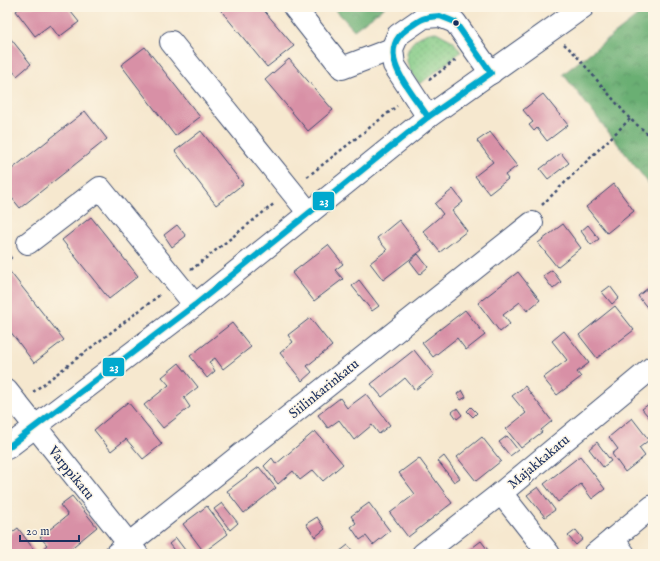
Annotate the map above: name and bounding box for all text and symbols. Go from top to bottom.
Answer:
unlabelled marker [451,18,461,28]
line badge: 23 [312,191,335,211]
text: 23 [319,195,329,209]
street label: Siilinkarinkatu [285,355,363,423]
line badge: 23 [102,357,125,377]
text: 23 [109,361,119,375]
street label: Majakkakatu [504,431,574,493]
street label: Varppikatu [43,442,98,504]
scale bar [20,517,79,543]
text: 20 m [26,524,49,539]

